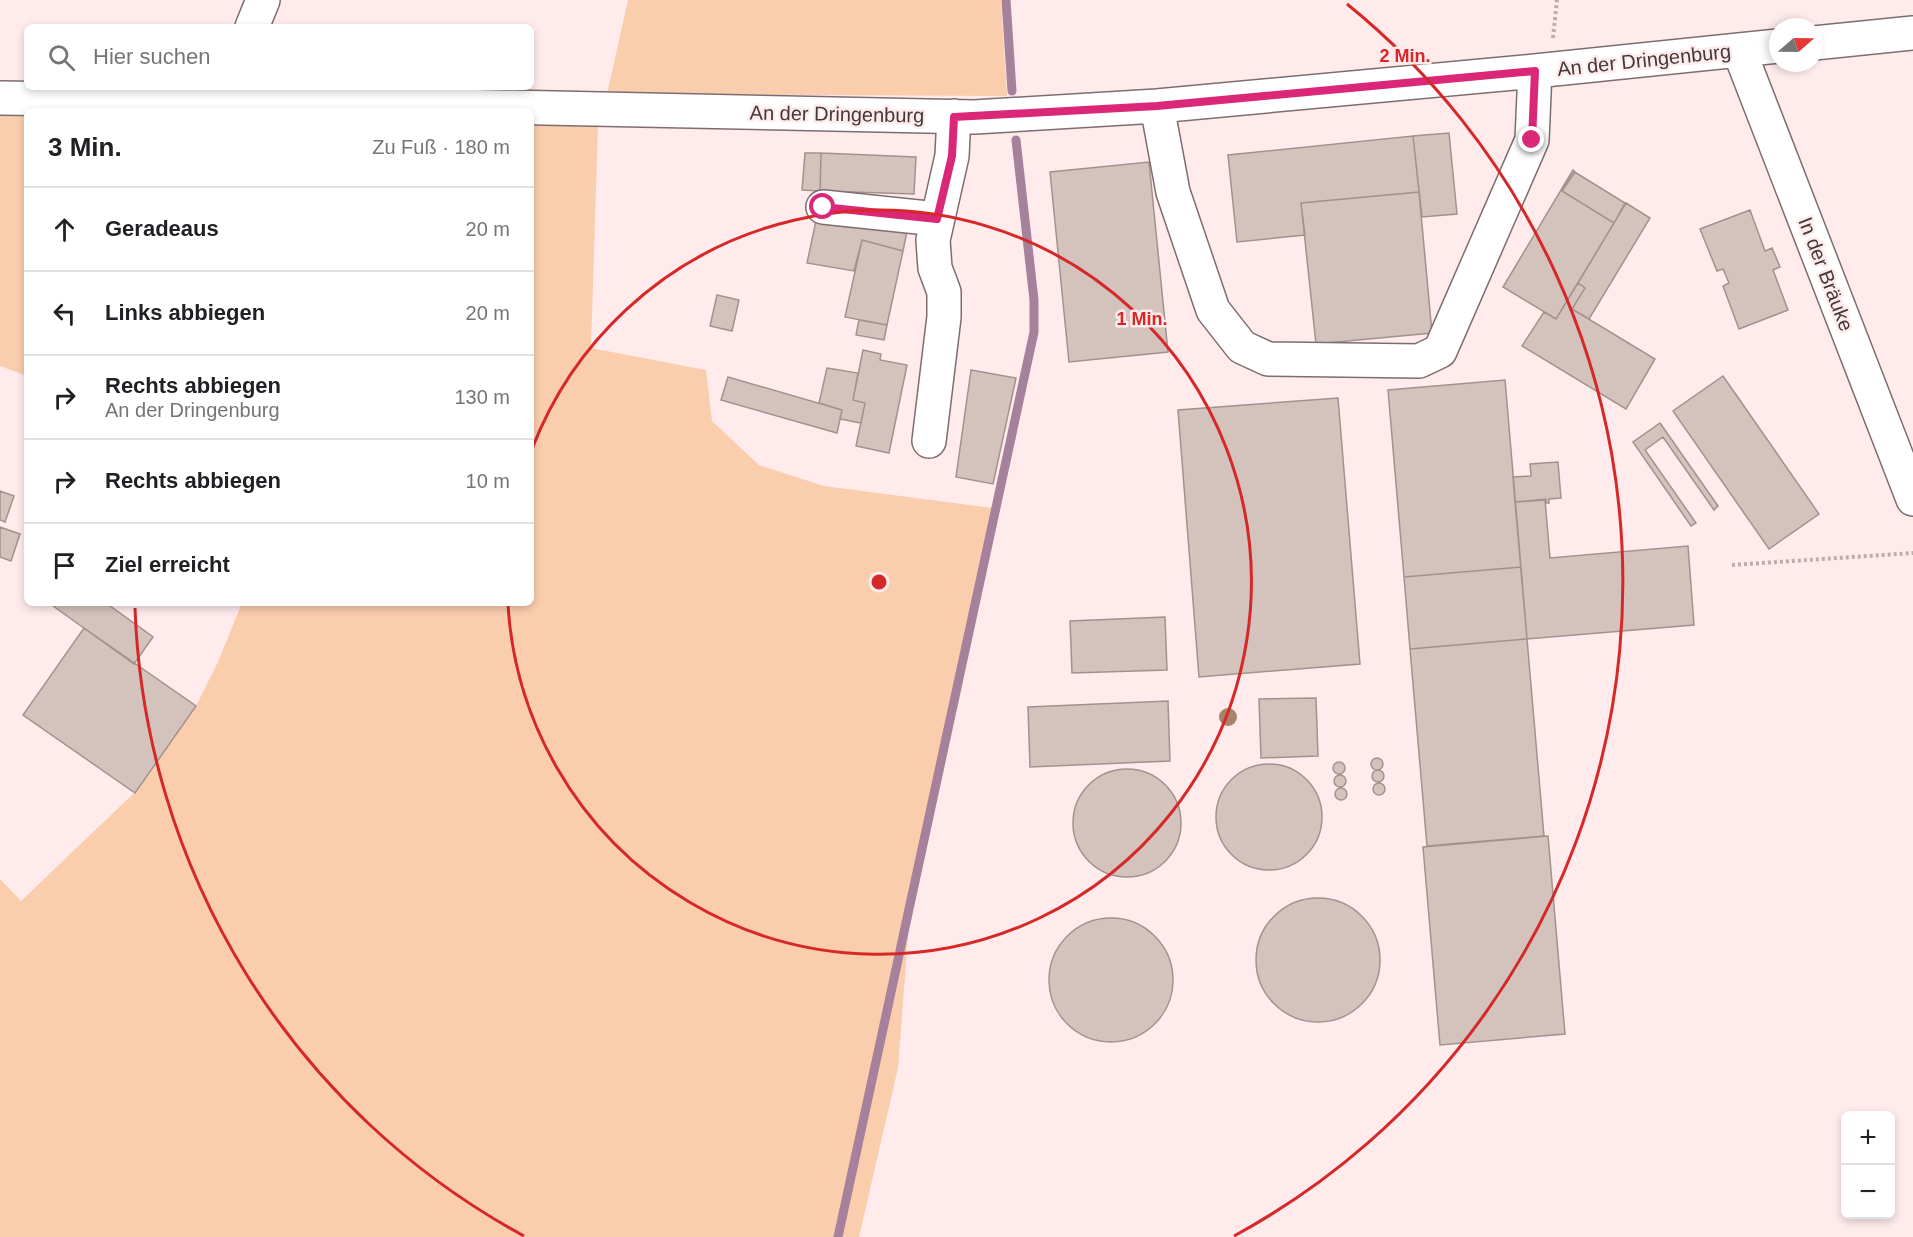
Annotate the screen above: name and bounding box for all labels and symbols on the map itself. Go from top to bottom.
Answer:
north arrow [1769,18,1823,72]
street label: An der Dringenburg [1556,40,1732,80]
text: 2 Min. [1379,46,1431,66]
street label: An der Dringenburg [750,101,924,127]
route end [1518,126,1544,152]
route start [809,193,835,219]
street label: In der Bräuke [1794,214,1858,334]
text: 1 Min. [1116,309,1168,329]
centre of rings [869,572,889,592]

